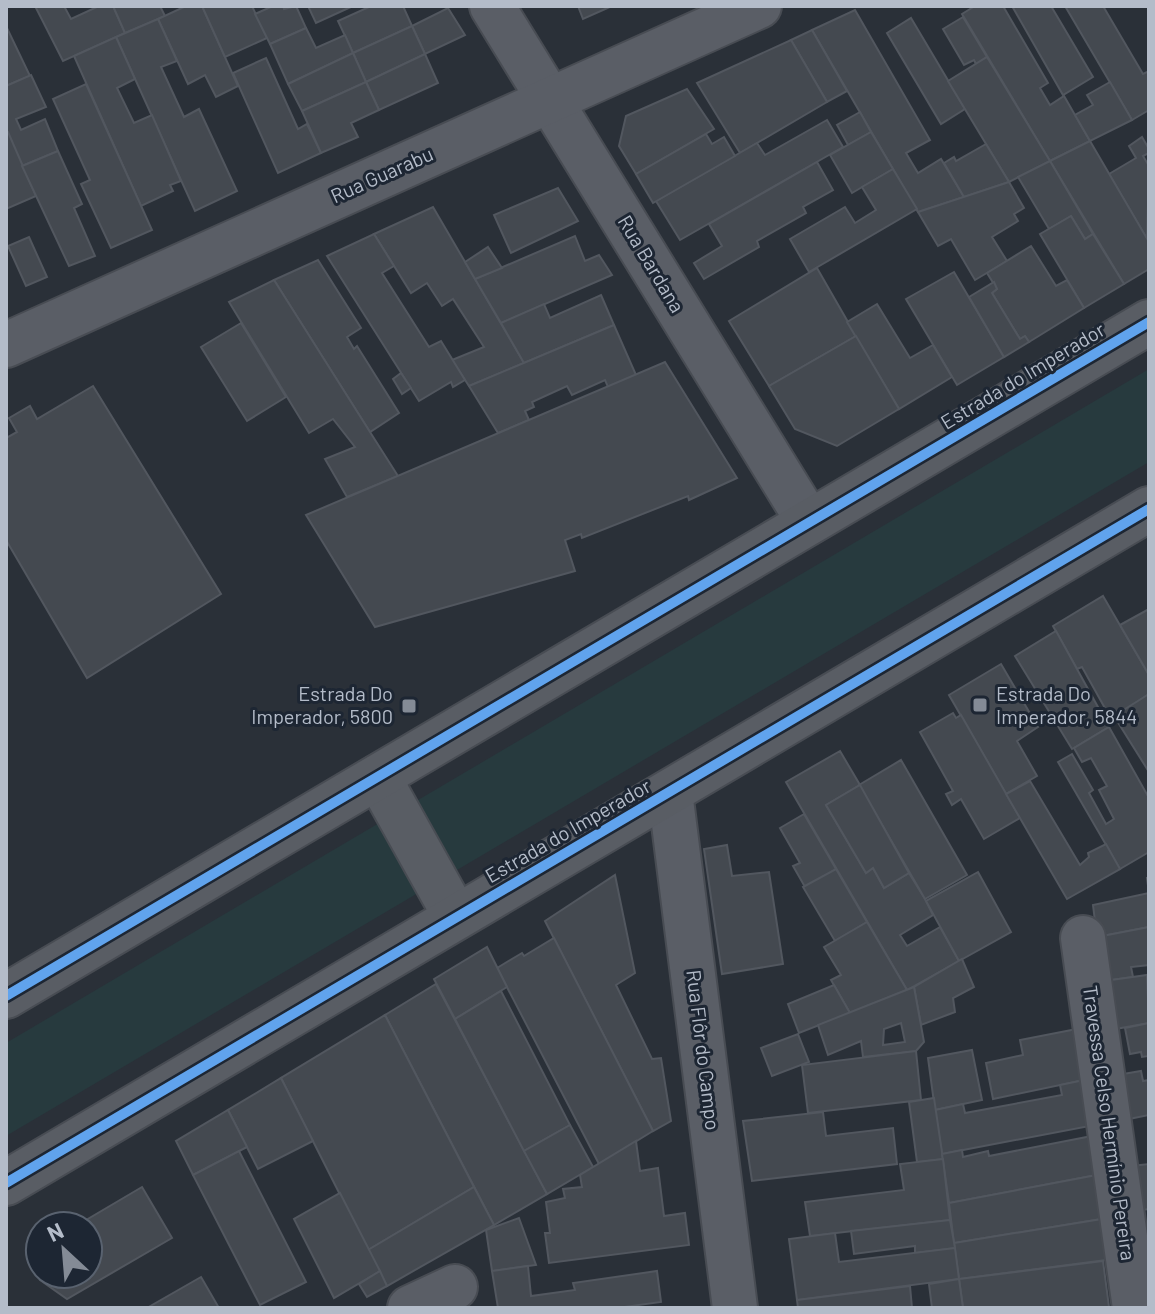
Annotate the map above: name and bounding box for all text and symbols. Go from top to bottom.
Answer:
street label: Rua Guarabu [327,141,436,207]
street label: Rua Bardana [613,211,690,316]
street label: Estrada do Imperador [936,317,1109,434]
place label: Estrada Do Imperador, 5800 [251,681,393,728]
place label: Estrada Do Imperador, 5844 [996,681,1137,728]
marker: Estrada Do Imperador, 5844 [971,696,989,714]
marker: Estrada Do Imperador, 5800 [400,697,418,715]
street label: Estrada do Imperador [480,773,655,887]
street label: Rua Flôr do Campo [682,968,726,1132]
street label: Travessa Celso Hermínio Pereira [1079,984,1141,1262]
north arrow [24,1210,104,1290]
text: N [43,1216,67,1246]

